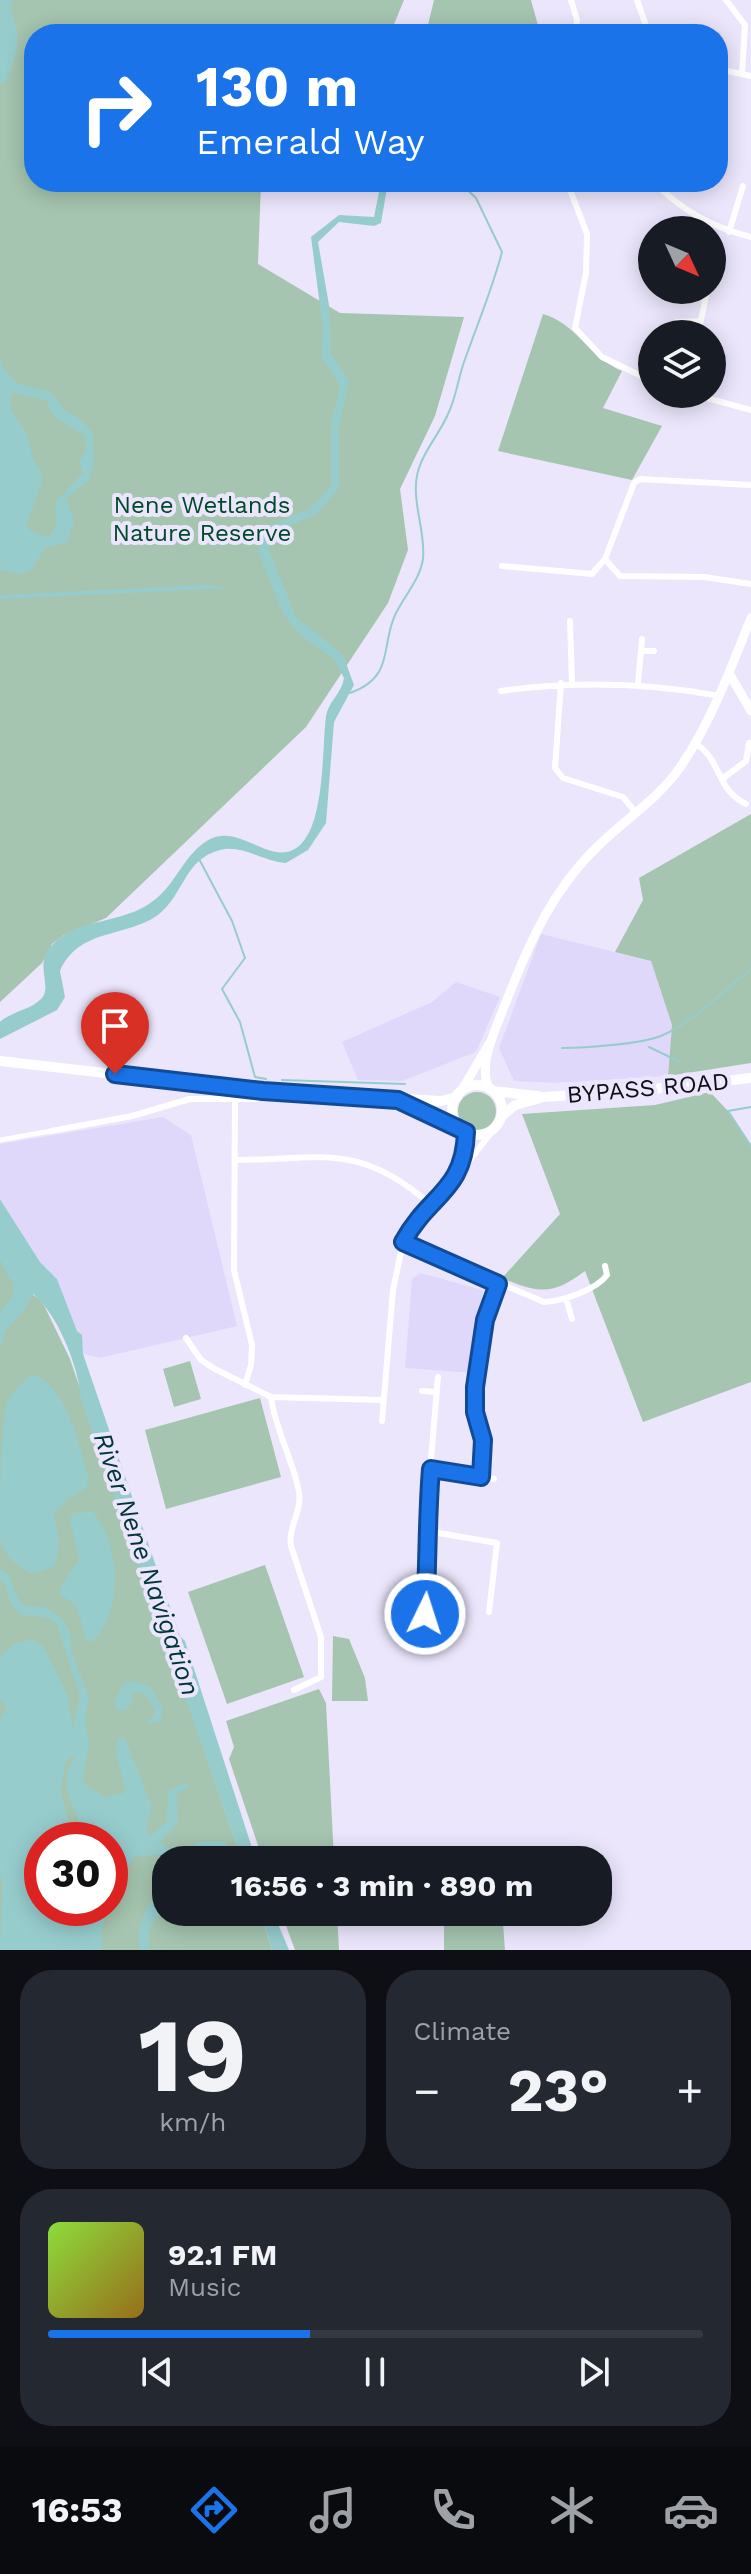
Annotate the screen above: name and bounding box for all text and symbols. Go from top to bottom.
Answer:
text: 130 m [196,54,358,120]
icon: right [64,56,168,160]
text: Emerald Way [196,121,425,163]
north arrow [638,216,726,304]
map controls [638,216,726,408]
button: layers [638,320,726,408]
park label: Nene Wetlands Nature Reserve [113,491,291,547]
pin [81,992,149,1074]
icon: arrive [93,1004,137,1048]
street label: BYPASS ROAD [566,1067,730,1109]
water label: River Nene Navigation [88,1429,206,1699]
position arrow [383,1572,467,1656]
speed limit sign: 30 [24,1822,128,1926]
text: 16:56 · 3 min · 890 m [231,1868,533,1903]
text: 19 [138,1994,247,2116]
text: Climate [414,2016,511,2046]
text: 23° [508,2055,609,2126]
text: − [414,2065,440,2117]
text: + [676,2065,703,2117]
text: km/h [159,2107,226,2137]
text: 92.1 FM [168,2237,277,2272]
text: Music [168,2272,241,2302]
icon: previous [135,2350,179,2394]
icon: pause [353,2350,397,2394]
icon: next [572,2350,616,2394]
icon: directions [186,2482,242,2538]
icon: music [305,2482,361,2538]
icon: phone [425,2482,481,2538]
icon: climate [544,2482,600,2538]
icon: car [663,2482,719,2538]
text: 16:53 [32,2489,123,2531]

